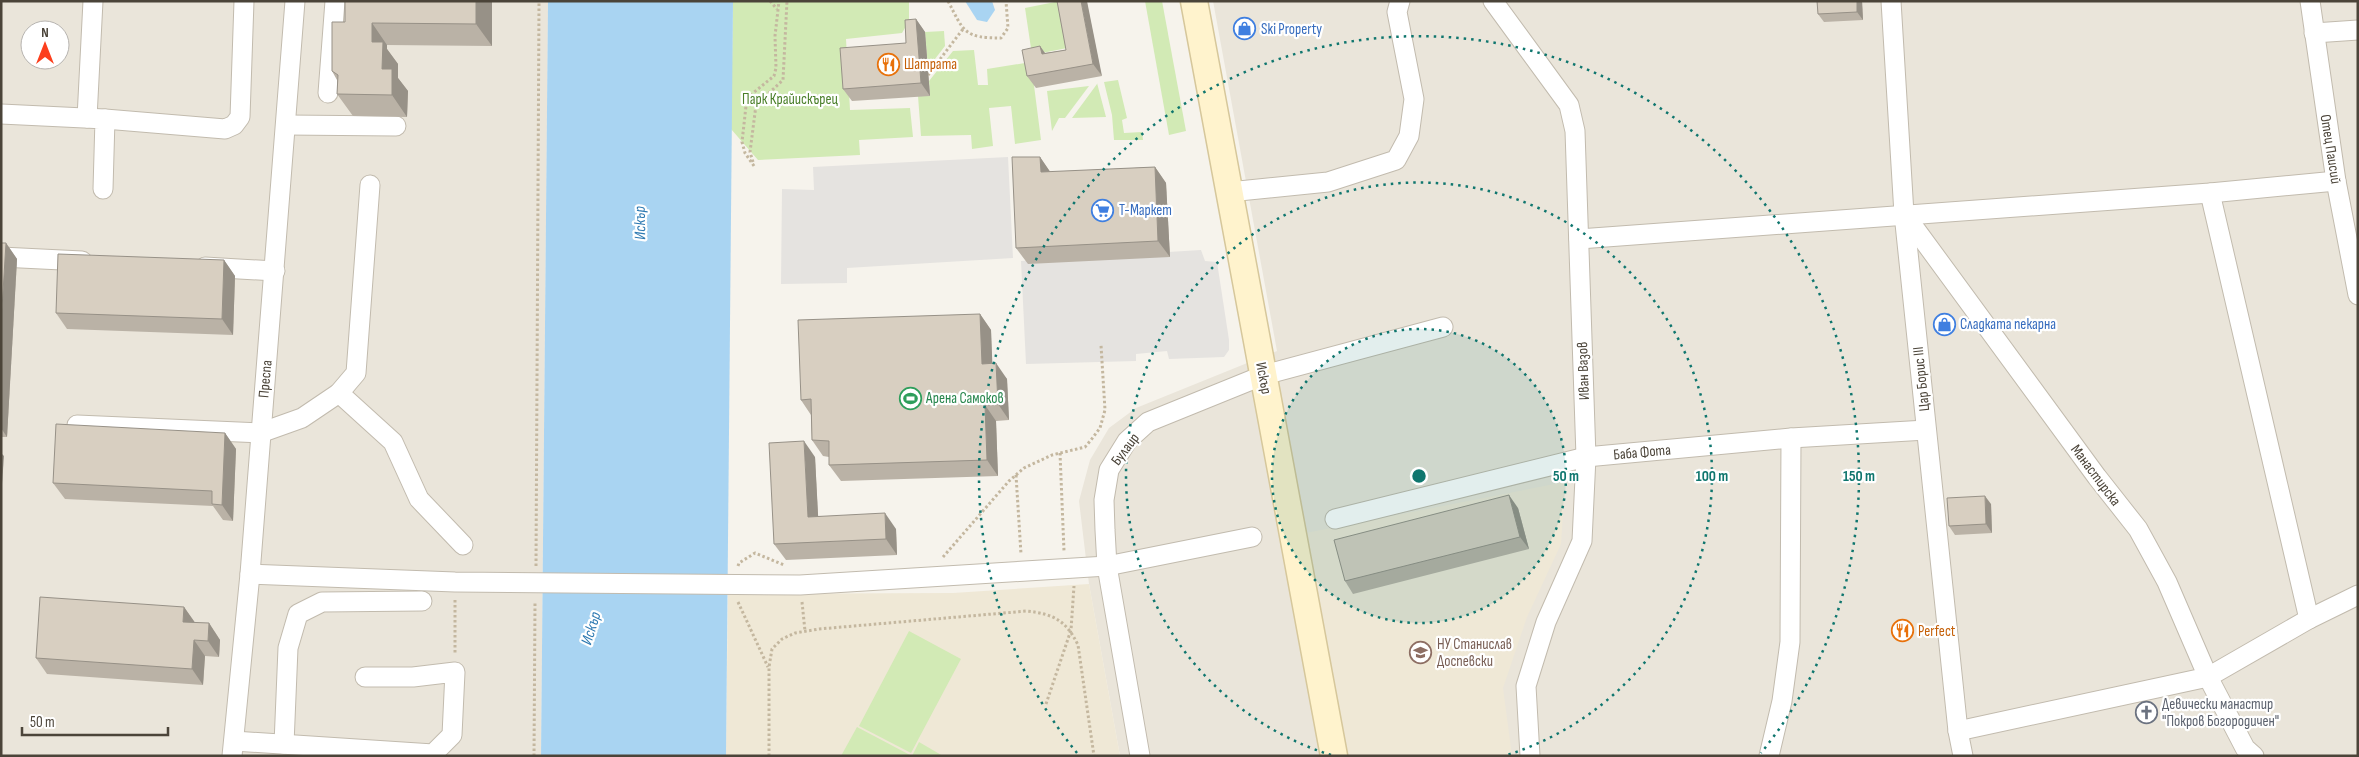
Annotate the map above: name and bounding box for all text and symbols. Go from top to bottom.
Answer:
shop icon: Ski Property [1233,17,1257,41]
north arrow [20,20,70,70]
place label: Ski Property [1261,20,1322,39]
text: N [41,24,49,41]
restaurant icon: Шатрата [876,52,900,76]
place label: Шатрата [904,55,957,74]
park label: Парк Крайискърец [742,90,839,109]
street label: Отец Паисий [2316,113,2345,185]
supermarket icon: Т-Маркет [1091,198,1115,222]
place label: Т-Маркет [1119,201,1172,220]
water label: Искър [631,206,650,240]
shop icon: Сладката пекарна [1932,312,1956,336]
place label: Сладката пекарна [1960,315,2056,334]
street label: Иван Вазов [1573,341,1594,401]
street label: Цар Борис III [1909,346,1934,412]
street label: Преспа [254,359,277,399]
street label: Искър [1251,361,1276,396]
sports icon: Арена Самоков [898,386,922,410]
place label: Арена Самоков [925,389,1004,408]
street label: Булаир [1107,429,1144,469]
street label: Баба Фота [1612,440,1672,464]
street label: Манастирска [2066,441,2125,510]
centre of rings [1410,467,1428,485]
text: 50 m [1553,467,1579,486]
text: 100 m [1696,467,1728,486]
text: 150 m [1843,467,1875,486]
water label: Искър [577,609,606,647]
restaurant icon: Perfect [1890,619,1914,643]
place label: Perfect [1918,622,1956,641]
place label: НУ Станислав Доспевски [1437,635,1512,671]
school or university icon: НУ Станислав Доспевски [1409,641,1433,665]
place label: Девически манастир "Покров Богородичен" [2162,695,2279,731]
church icon: Девически манастир "Покров Богородичен" [2134,701,2158,725]
scale bar [22,704,169,736]
text: 50 m [30,713,55,732]

